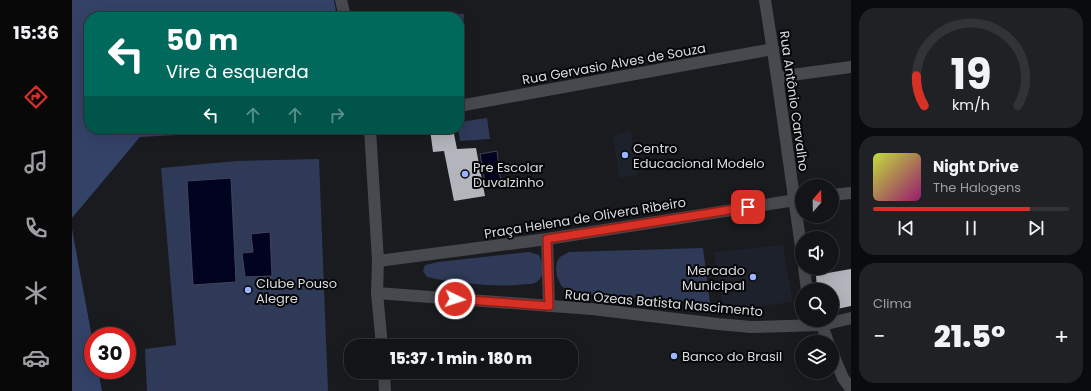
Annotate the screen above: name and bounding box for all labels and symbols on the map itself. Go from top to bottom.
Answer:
street label: Rua Antônio Carvalho [775,30,813,172]
street label: Rua Gervasio Alves de Souza [521,38,707,90]
place label: Centro Educacional Modelo [633,139,765,173]
marker: Centro Educacional Modelo [620,150,630,160]
place label: Pre Escolar Duvalzinho [473,158,544,192]
marker: Pre Escolar Duvalzinho [460,169,470,179]
north arrow [795,179,839,223]
pin [731,190,765,224]
street label: Praça Helena de Olivera Ribeiro [483,193,687,243]
place label: Mercado Municipal [682,261,745,295]
marker: Mercado Municipal [748,272,758,282]
place label: Clube Pouso Alegre [256,274,337,308]
position arrow [434,278,476,320]
marker: Clube Pouso Alegre [243,285,253,295]
street label: Rua Ozeas Batista Nascimento [564,285,764,321]
speed limit sign: 30 [84,327,136,379]
place label: Banco do Brasil [682,347,782,366]
marker: Banco do Brasil [669,351,679,361]

